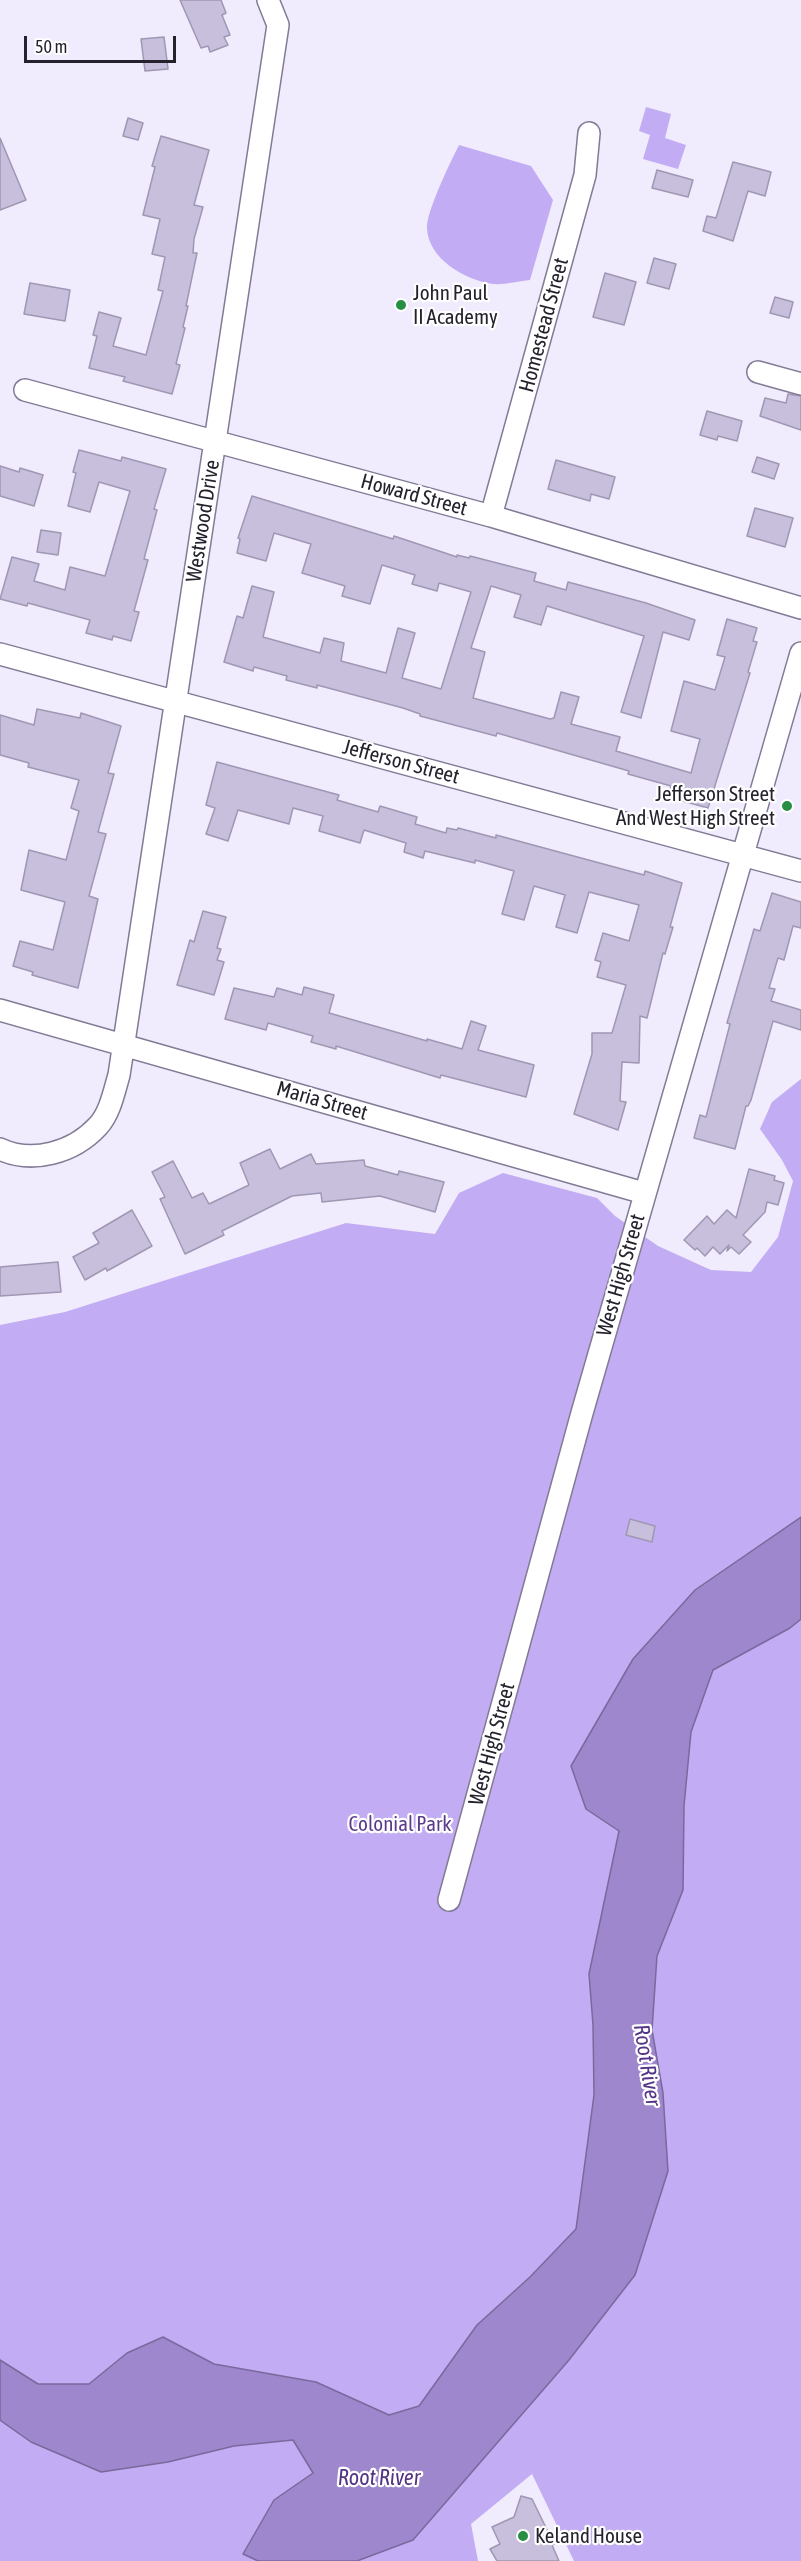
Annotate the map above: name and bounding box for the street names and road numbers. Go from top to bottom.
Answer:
street label: Homestead Street [514,255,574,395]
street label: Westwood Drive [181,458,225,584]
street label: Howard Street [358,469,470,521]
street label: Jefferson Street [340,734,462,790]
street label: Maria Street [274,1076,370,1126]
street label: West High Street [592,1211,650,1339]
street label: West High Street [464,1680,520,1808]

